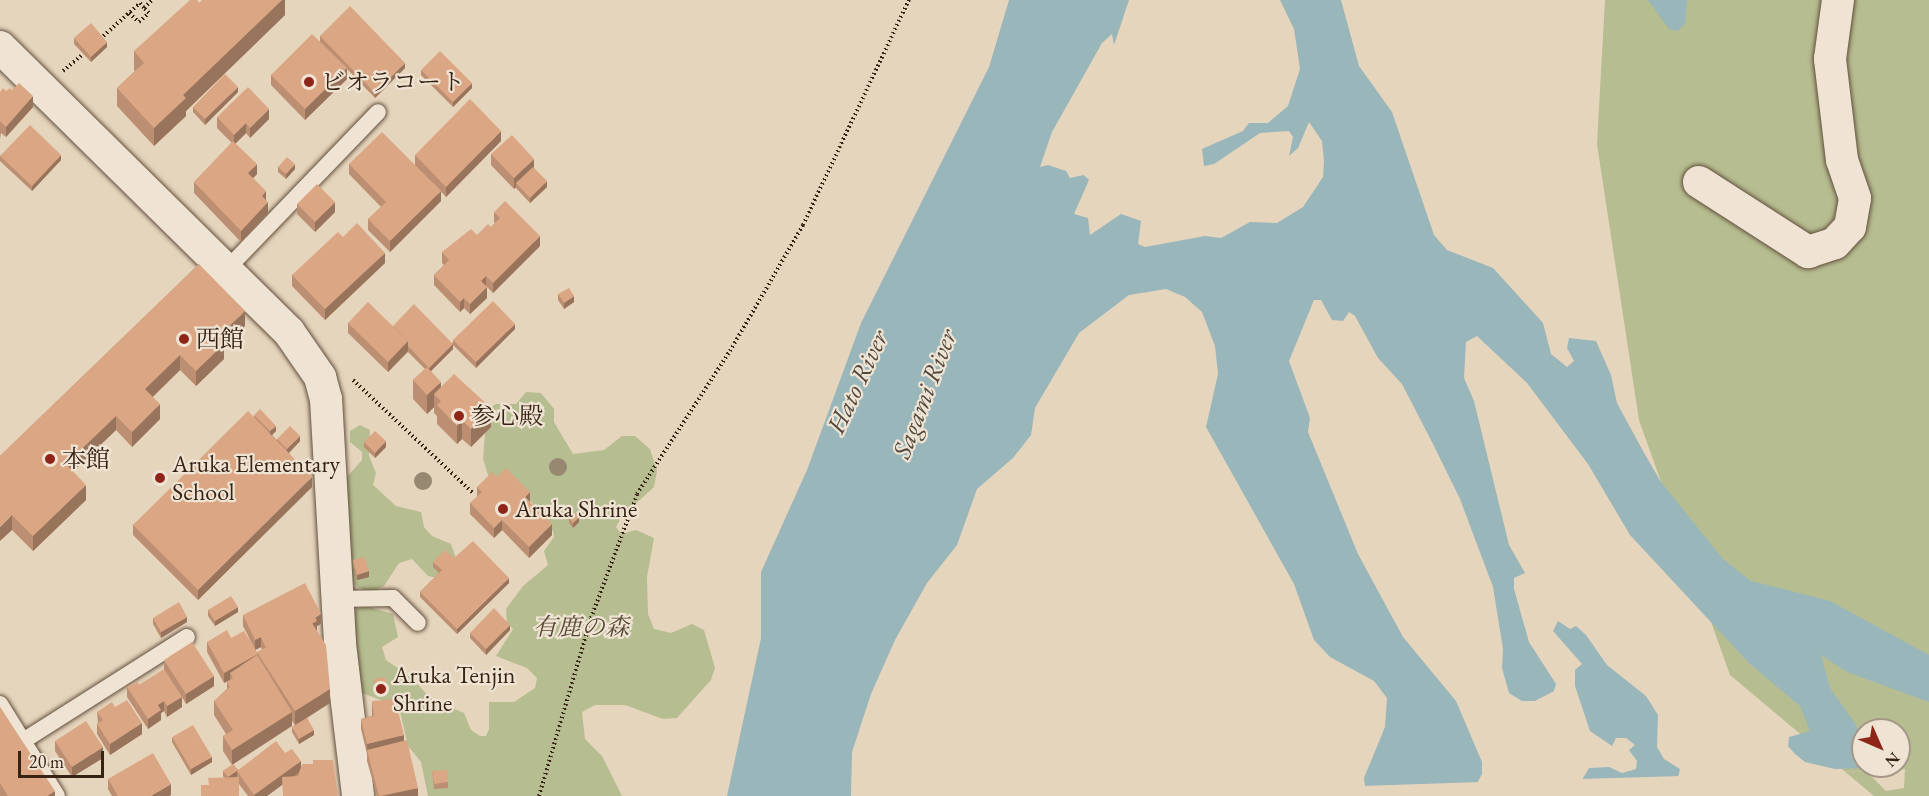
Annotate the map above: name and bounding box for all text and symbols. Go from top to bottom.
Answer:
place label: ビオラコート [321,68,465,96]
marker: ビオラコート [302,75,316,89]
place label: 西館 [196,325,244,353]
water label: Sagami River [886,325,964,463]
water label: Hato River [821,326,895,438]
marker: 西館 [177,332,191,346]
place label: 参心殿 [471,402,543,430]
marker: 参心殿 [452,409,466,423]
place label: 本館 [62,445,110,473]
place label: Aruka Elementary School [172,450,340,506]
marker: 本館 [43,452,57,466]
marker: Aruka Elementary School [153,471,167,485]
place label: Aruka Shrine [515,495,637,523]
marker: Aruka Shrine [496,502,510,516]
park label: 有鹿の森 [533,613,629,641]
place label: Aruka Tenjin Shrine [393,661,515,717]
marker: Aruka Tenjin Shrine [374,682,388,696]
north arrow [1851,718,1911,778]
scale bar [21,739,106,777]
text: N [1881,748,1905,772]
text: 20 m [29,750,64,773]

